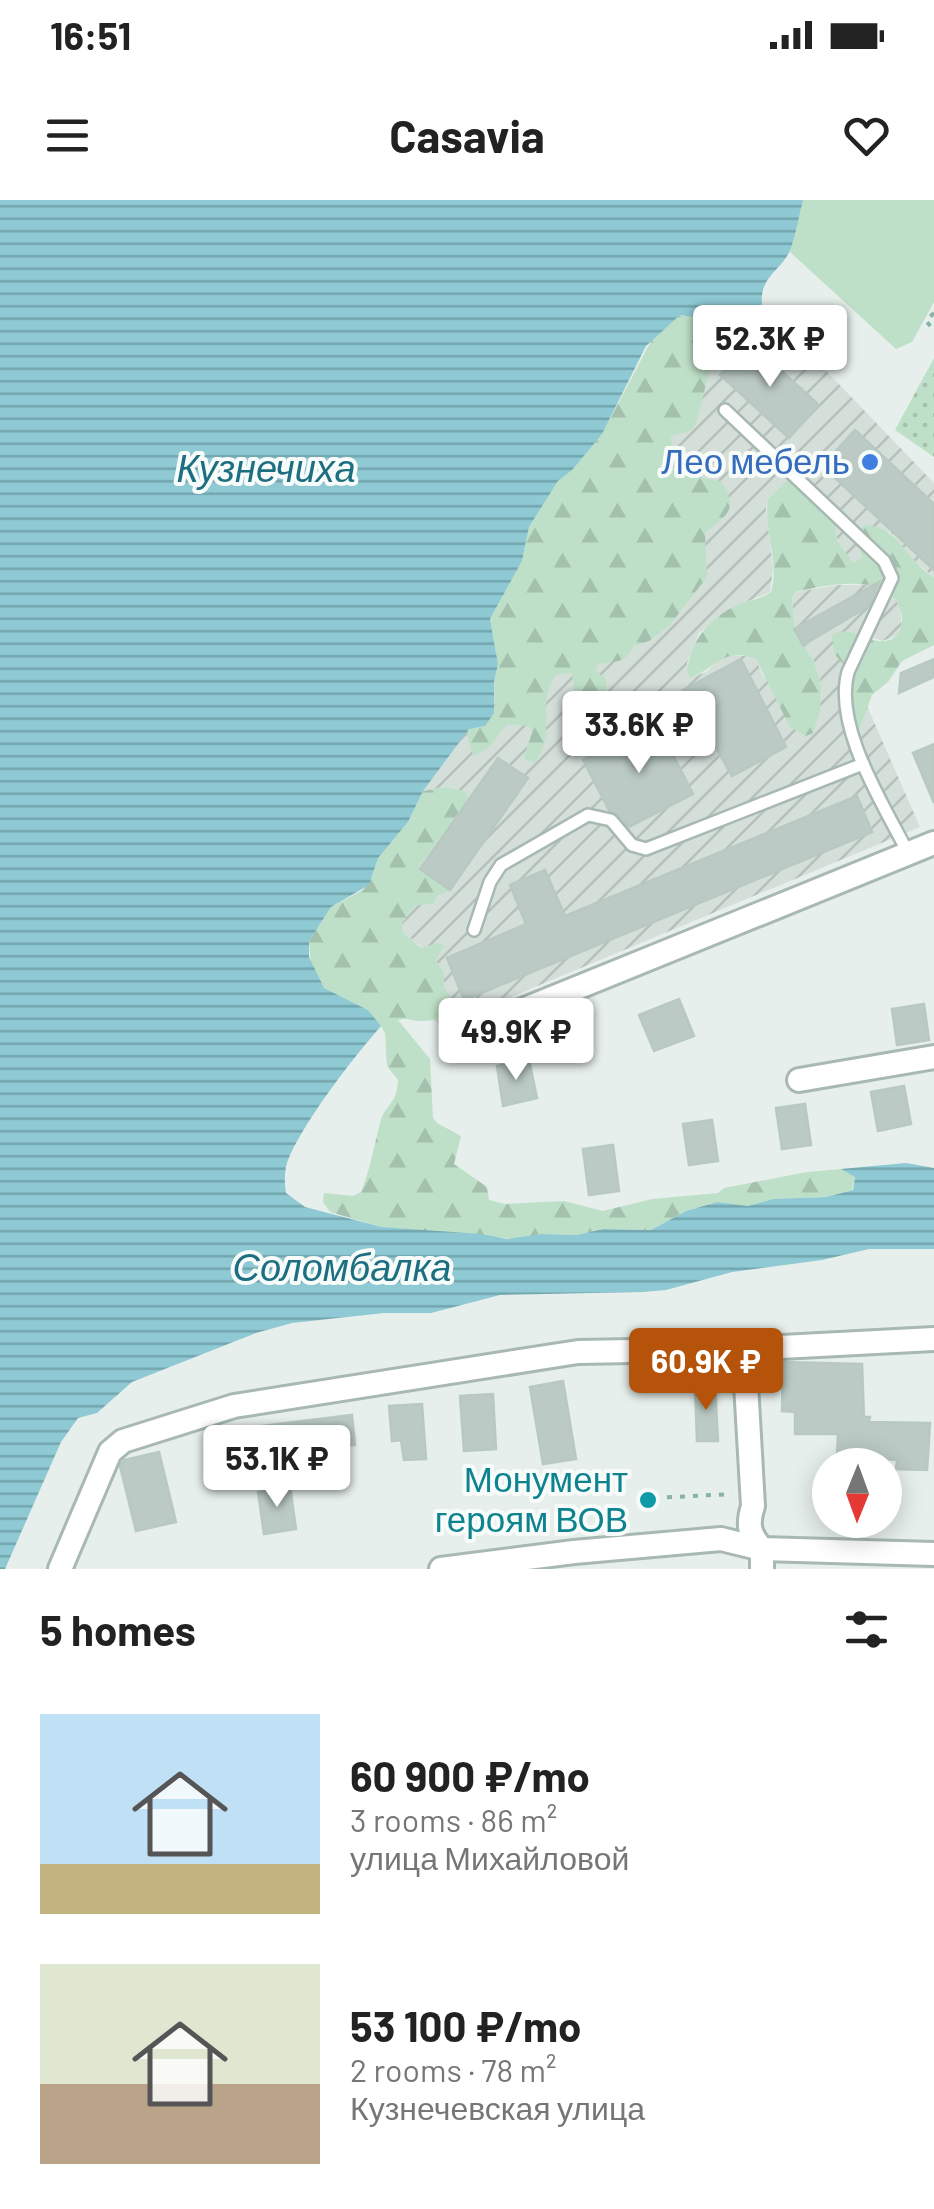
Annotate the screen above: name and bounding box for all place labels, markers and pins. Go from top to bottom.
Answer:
pin: 52.3K ₽ [678,305,862,390]
place label: Лео мебель [661,439,850,481]
marker: Лео мебель [859,451,881,473]
pin: 33.6K ₽ [547,691,731,776]
pin: 49.9K ₽ [424,998,608,1083]
pin: 60.9K ₽ [614,1328,798,1413]
pin: 53.1K ₽ [185,1425,369,1510]
place label: Монумент героям ВОВ [435,1457,628,1539]
marker: Монумент героям ВОВ [637,1489,659,1511]

